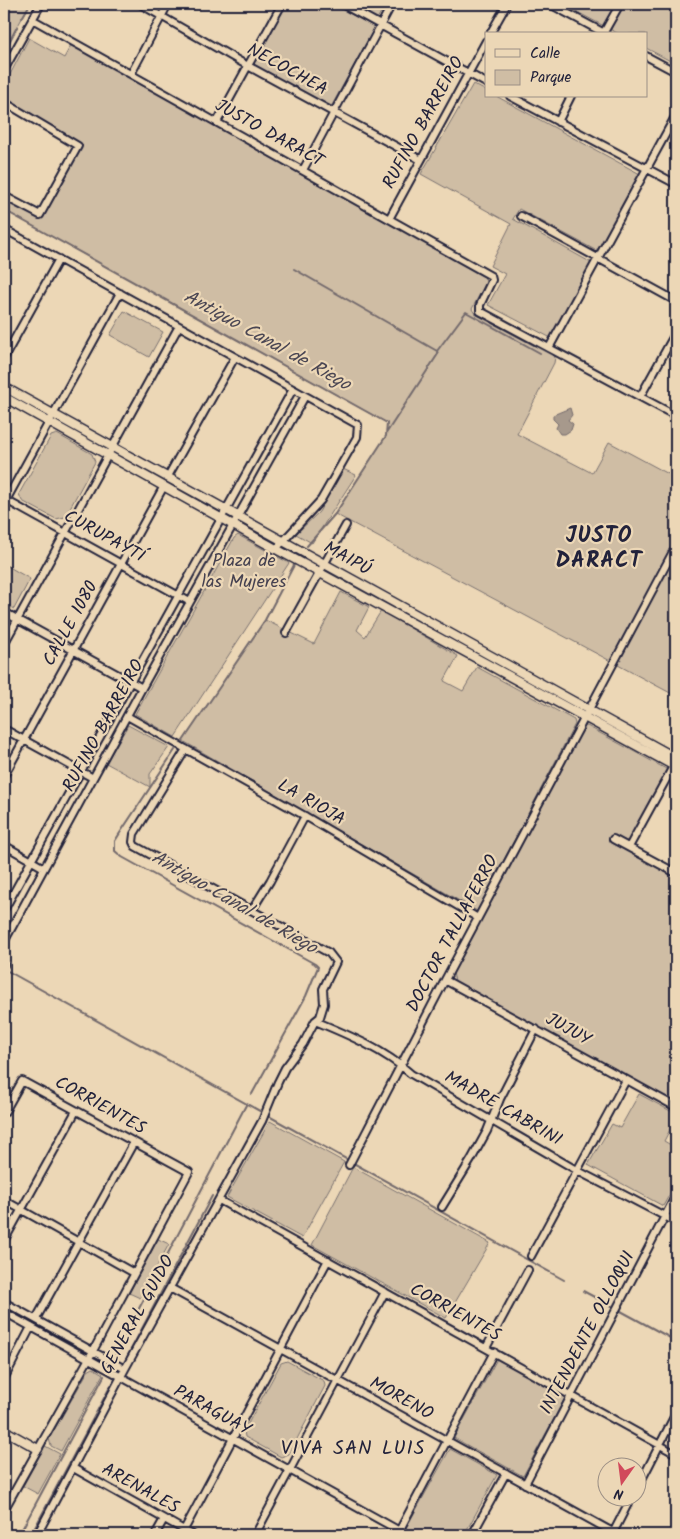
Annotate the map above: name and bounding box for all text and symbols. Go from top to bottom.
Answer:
legend [485,32,648,98]
street label: NECOCHEA [241,36,333,104]
text: Calle [530,42,560,66]
street label: RUFINO BARREIRO [375,51,473,195]
text: Parque [530,66,571,90]
street label: JUSTO DARACT [209,92,330,177]
water label: Antiguo Canal de Riego [178,283,357,400]
street label: CURUPAYTÍ [58,503,152,572]
district label: JUSTO DARACT [555,519,644,579]
street label: MAIPÚ [318,534,377,584]
park label: Plaza de las Mujeres [202,547,287,597]
street label: CALLE 1080 [36,576,106,672]
street label: RUFINO BARREIRO [55,654,153,798]
street label: LA RIOJA [271,772,351,834]
water label: Antiguo Canal de Riego [146,843,324,963]
street label: DOCTOR TALLAFERRO [399,850,507,1018]
street label: JUJUY [540,1006,597,1055]
street label: MADRE CABRINI [439,1063,567,1155]
street label: CORRIENTES [49,1069,152,1143]
street label: INTENDENTE OLLOQUI [533,1246,643,1420]
street label: GENERAL GUIDO [93,1250,183,1380]
street label: CORRIENTES [404,1276,507,1350]
street label: MORENO [364,1369,438,1429]
street label: PARAGUAY [168,1378,257,1445]
district label: VIVA SAN LUIS [281,1433,425,1465]
street label: ARENALES [96,1456,185,1523]
north arrow [598,1456,648,1506]
text: N [612,1482,626,1505]

